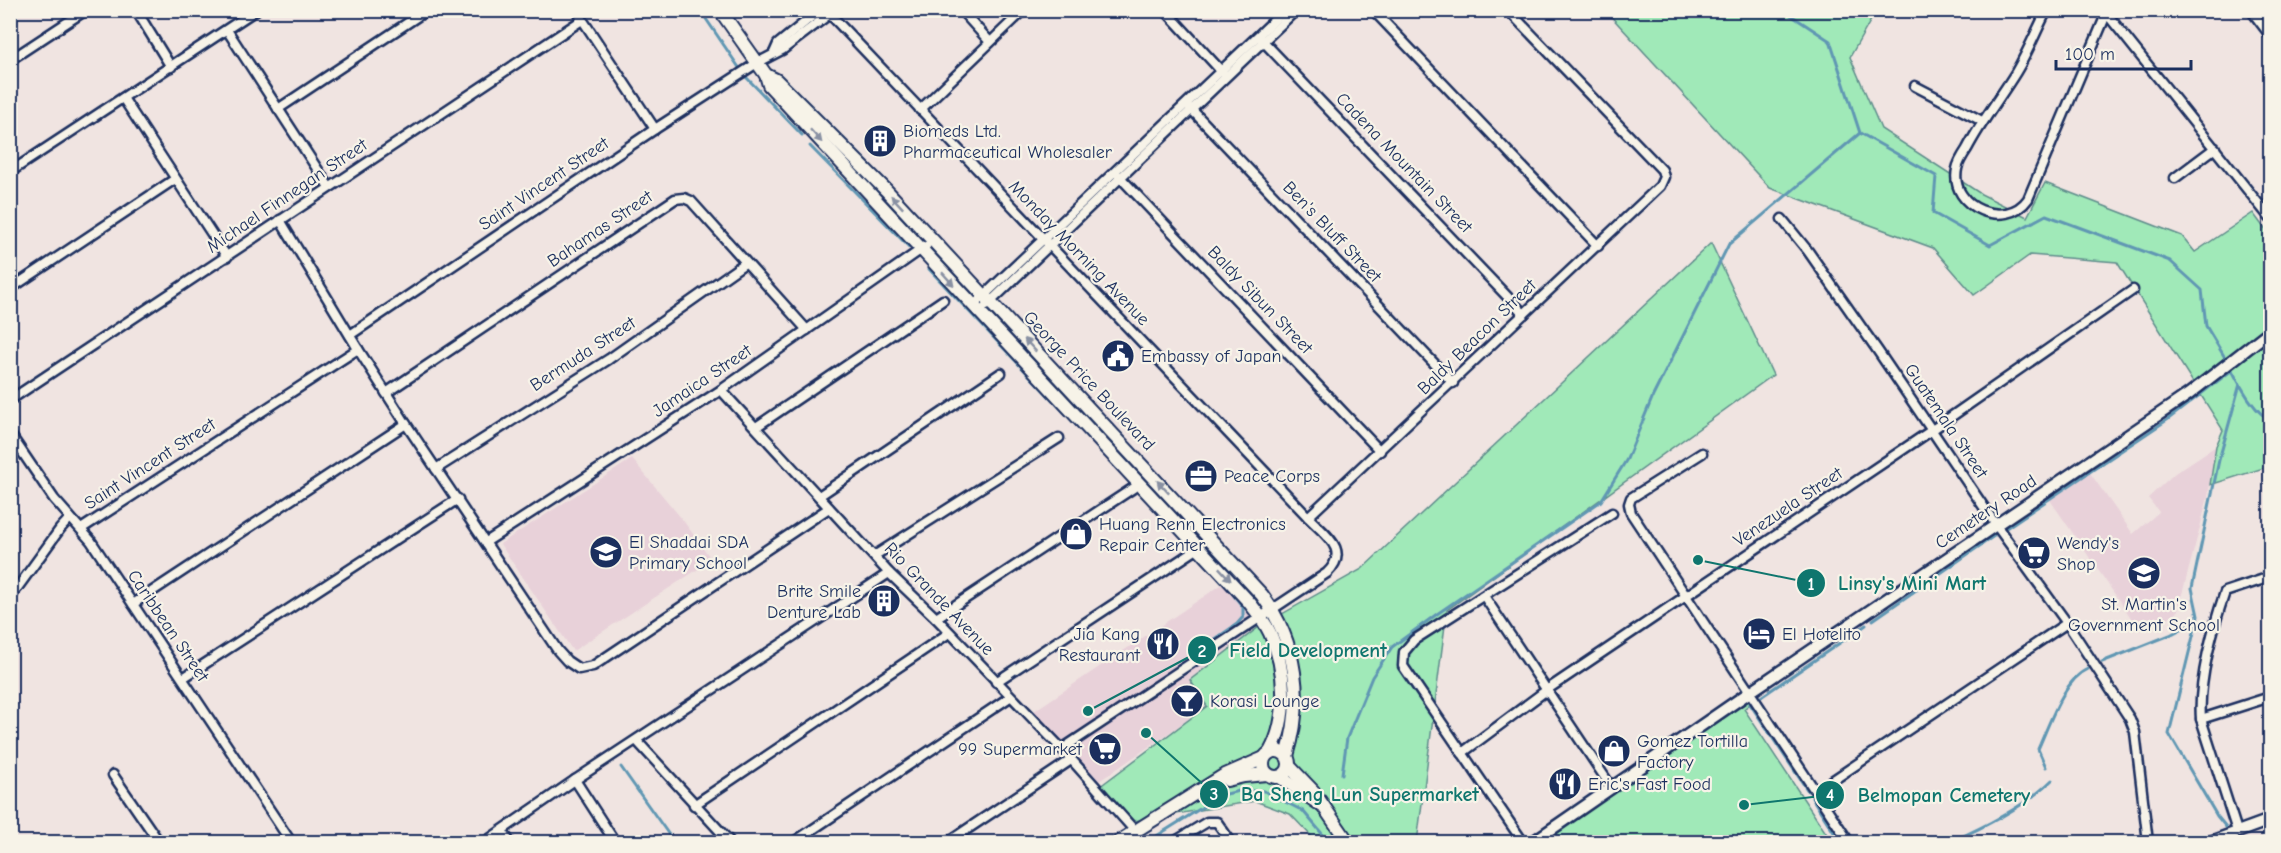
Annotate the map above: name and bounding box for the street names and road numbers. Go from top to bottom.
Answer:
street label: Cadena Mountain Street [1332,88,1477,238]
street label: Saint Vincent Street [475,132,614,235]
street label: Michael Finnegan Street [203,134,372,258]
street label: Monday Morning Avenue [1004,176,1154,330]
street label: Ben's Bluff Street [1278,177,1386,288]
street label: Bahamas Street [543,186,657,272]
street label: Baldy Sibun Street [1203,242,1317,359]
street label: Baldy Beacon Street [1413,274,1541,399]
street label: George Price Boulevard [1019,307,1159,455]
street label: Bermuda Street [526,312,640,396]
street label: Jamaica Street [649,340,756,422]
street label: Guatemala Street [1900,360,1993,483]
street label: Saint Vincent Street [81,413,220,514]
street label: Venezuela Street [1730,462,1847,551]
street label: Cemetery Road [1931,470,2041,554]
street label: Rio Grande Avenue [880,538,998,660]
street label: Caribbean Street [123,566,214,687]

